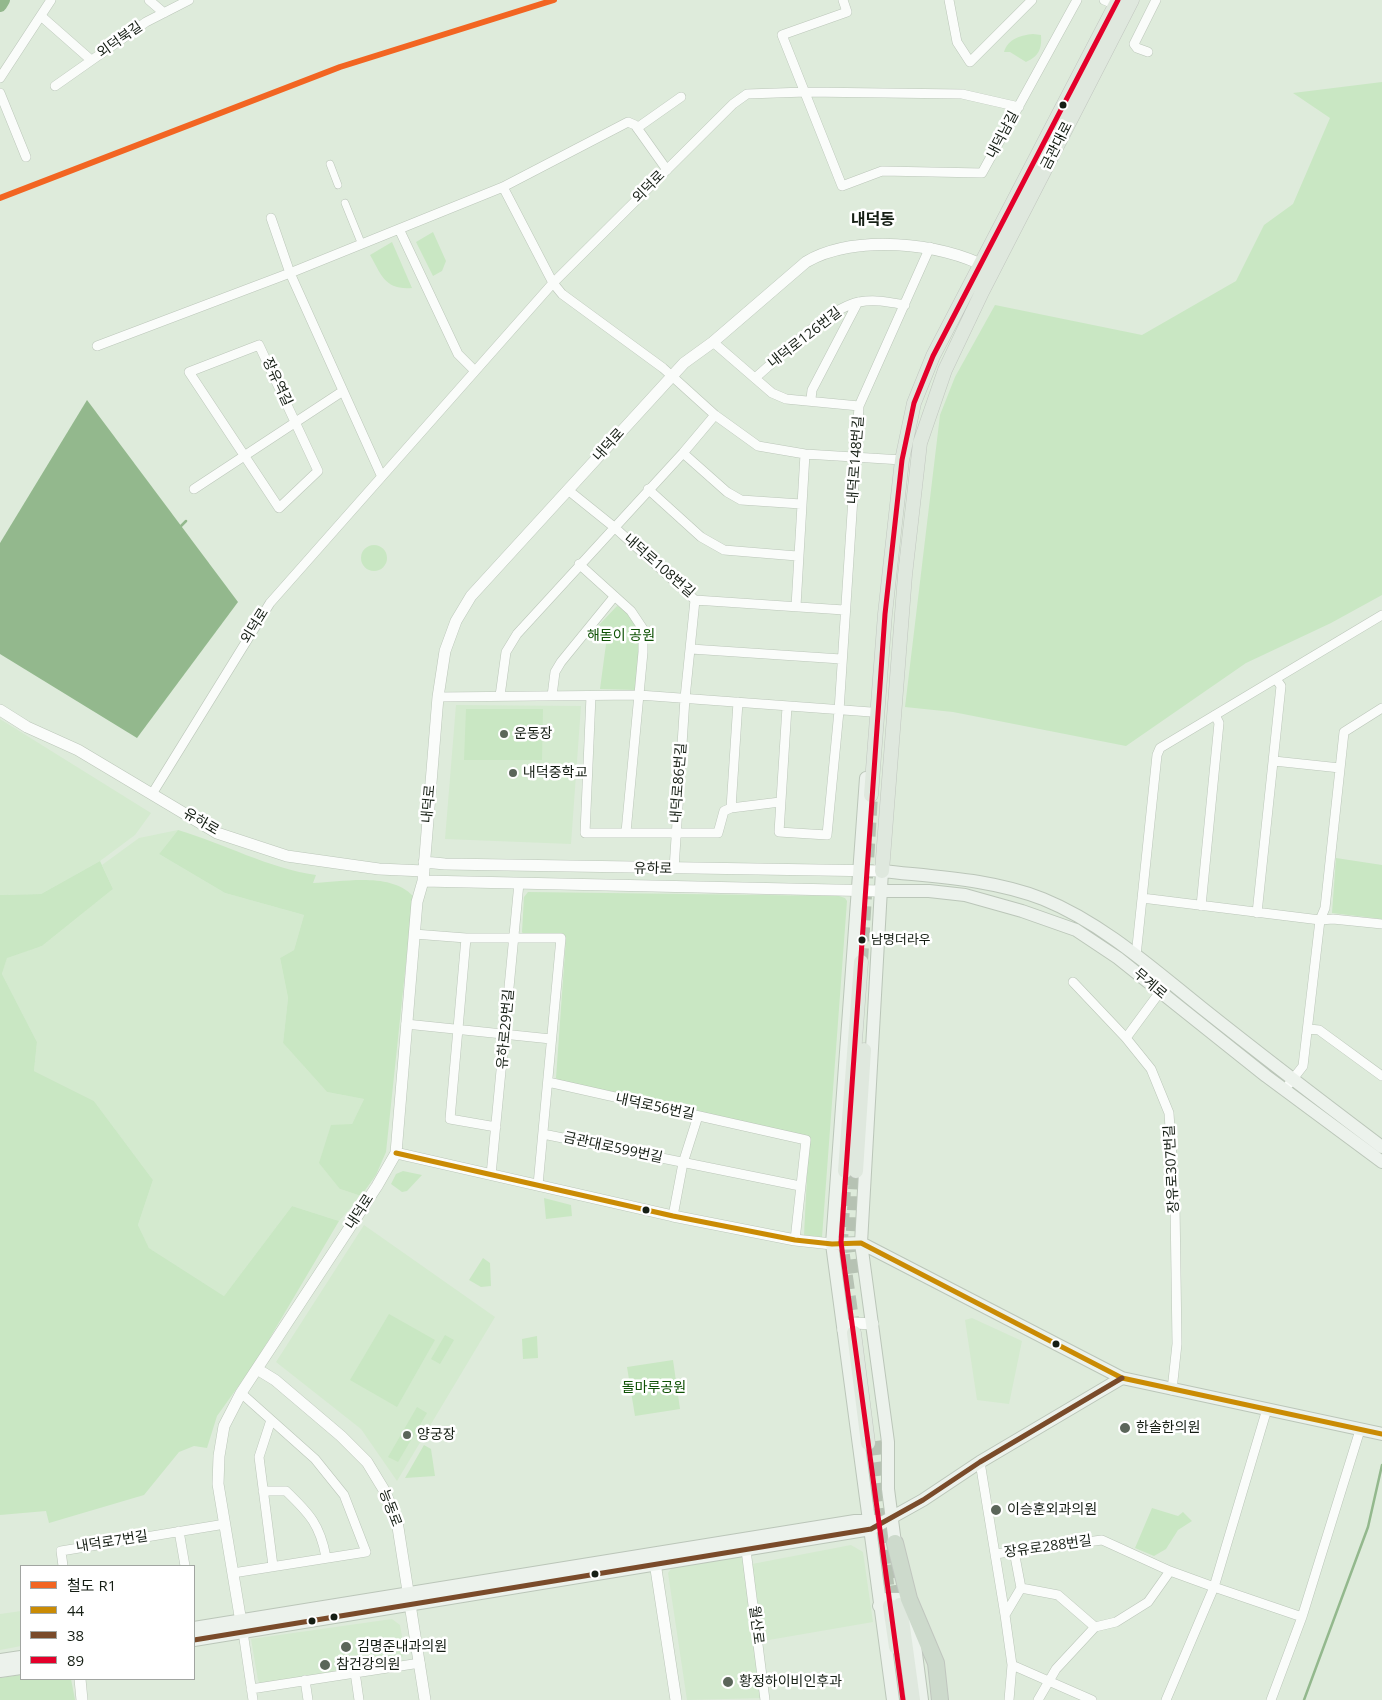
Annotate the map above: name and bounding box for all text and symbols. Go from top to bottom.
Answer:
street label: 외덕북길 [94,18,146,62]
unlabelled marker [1058,100,1068,110]
street label: 내덕남길 [983,108,1023,162]
street label: 금관대로 [1038,119,1076,173]
street label: 외덕로 [629,167,669,207]
district label: 내덕동 [851,210,895,230]
street label: 내덕로126번길 [765,304,845,372]
street label: 장유역길 [259,355,295,409]
street label: 내덕로148번길 [845,415,867,505]
street label: 내덕로 [590,425,628,465]
street label: 내덕로108번길 [620,531,698,601]
street label: 외덕로 [238,605,272,647]
park label: 해돋이 공원 [587,628,655,644]
place label: 운동장 [514,726,553,742]
marker: 운동장 [498,728,510,740]
street label: 내덕로86번길 [668,742,690,824]
place label: 내덕중학교 [523,765,587,781]
marker: 내덕중학교 [507,767,519,779]
street label: 내덕로 [419,784,439,824]
street label: 유하로 [180,805,222,839]
street label: 유하로 [634,860,672,878]
place label: 남명더라우 [871,932,931,948]
marker: 남명더라우 [857,935,867,945]
street label: 무계로 [1130,965,1170,1003]
street label: 유하로29번길 [494,988,518,1070]
street label: 내덕로56번길 [614,1090,696,1124]
street label: 장유로307번길 [1161,1124,1183,1214]
street label: 금관대로599번길 [562,1129,664,1167]
street label: 내덕로 [342,1191,378,1233]
unlabelled marker [641,1205,651,1215]
unlabelled marker [1051,1339,1061,1349]
park label: 돌마루공원 [622,1380,686,1396]
place label: 한솔한의원 [1136,1420,1200,1436]
marker: 한솔한의원 [1118,1421,1132,1435]
place label: 양궁장 [417,1427,456,1443]
marker: 양궁장 [401,1429,413,1441]
street label: 능동로 [375,1487,405,1529]
place label: 이승훈외과의원 [1007,1502,1097,1518]
marker: 이승훈외과의원 [989,1503,1003,1517]
street label: 내덕로7번길 [75,1528,149,1556]
street label: 장유로288번길 [1003,1533,1093,1561]
legend [20,1565,195,1680]
unlabelled marker [590,1569,600,1579]
text: 철도 R1 [67,1575,116,1595]
text: 44 [67,1600,84,1620]
street label: 월산로 [745,1605,767,1645]
unlabelled marker [329,1612,339,1622]
unlabelled marker [307,1616,317,1626]
text: 38 [67,1625,84,1645]
place label: 김명준내과의원 [357,1639,447,1655]
marker: 김명준내과의원 [339,1640,353,1654]
text: 89 [67,1650,84,1670]
place label: 참건강의원 [336,1657,400,1673]
marker: 참건강의원 [318,1658,332,1672]
place label: 황정하이비인후과 [739,1674,842,1690]
marker: 황정하이비인후과 [721,1675,735,1689]

